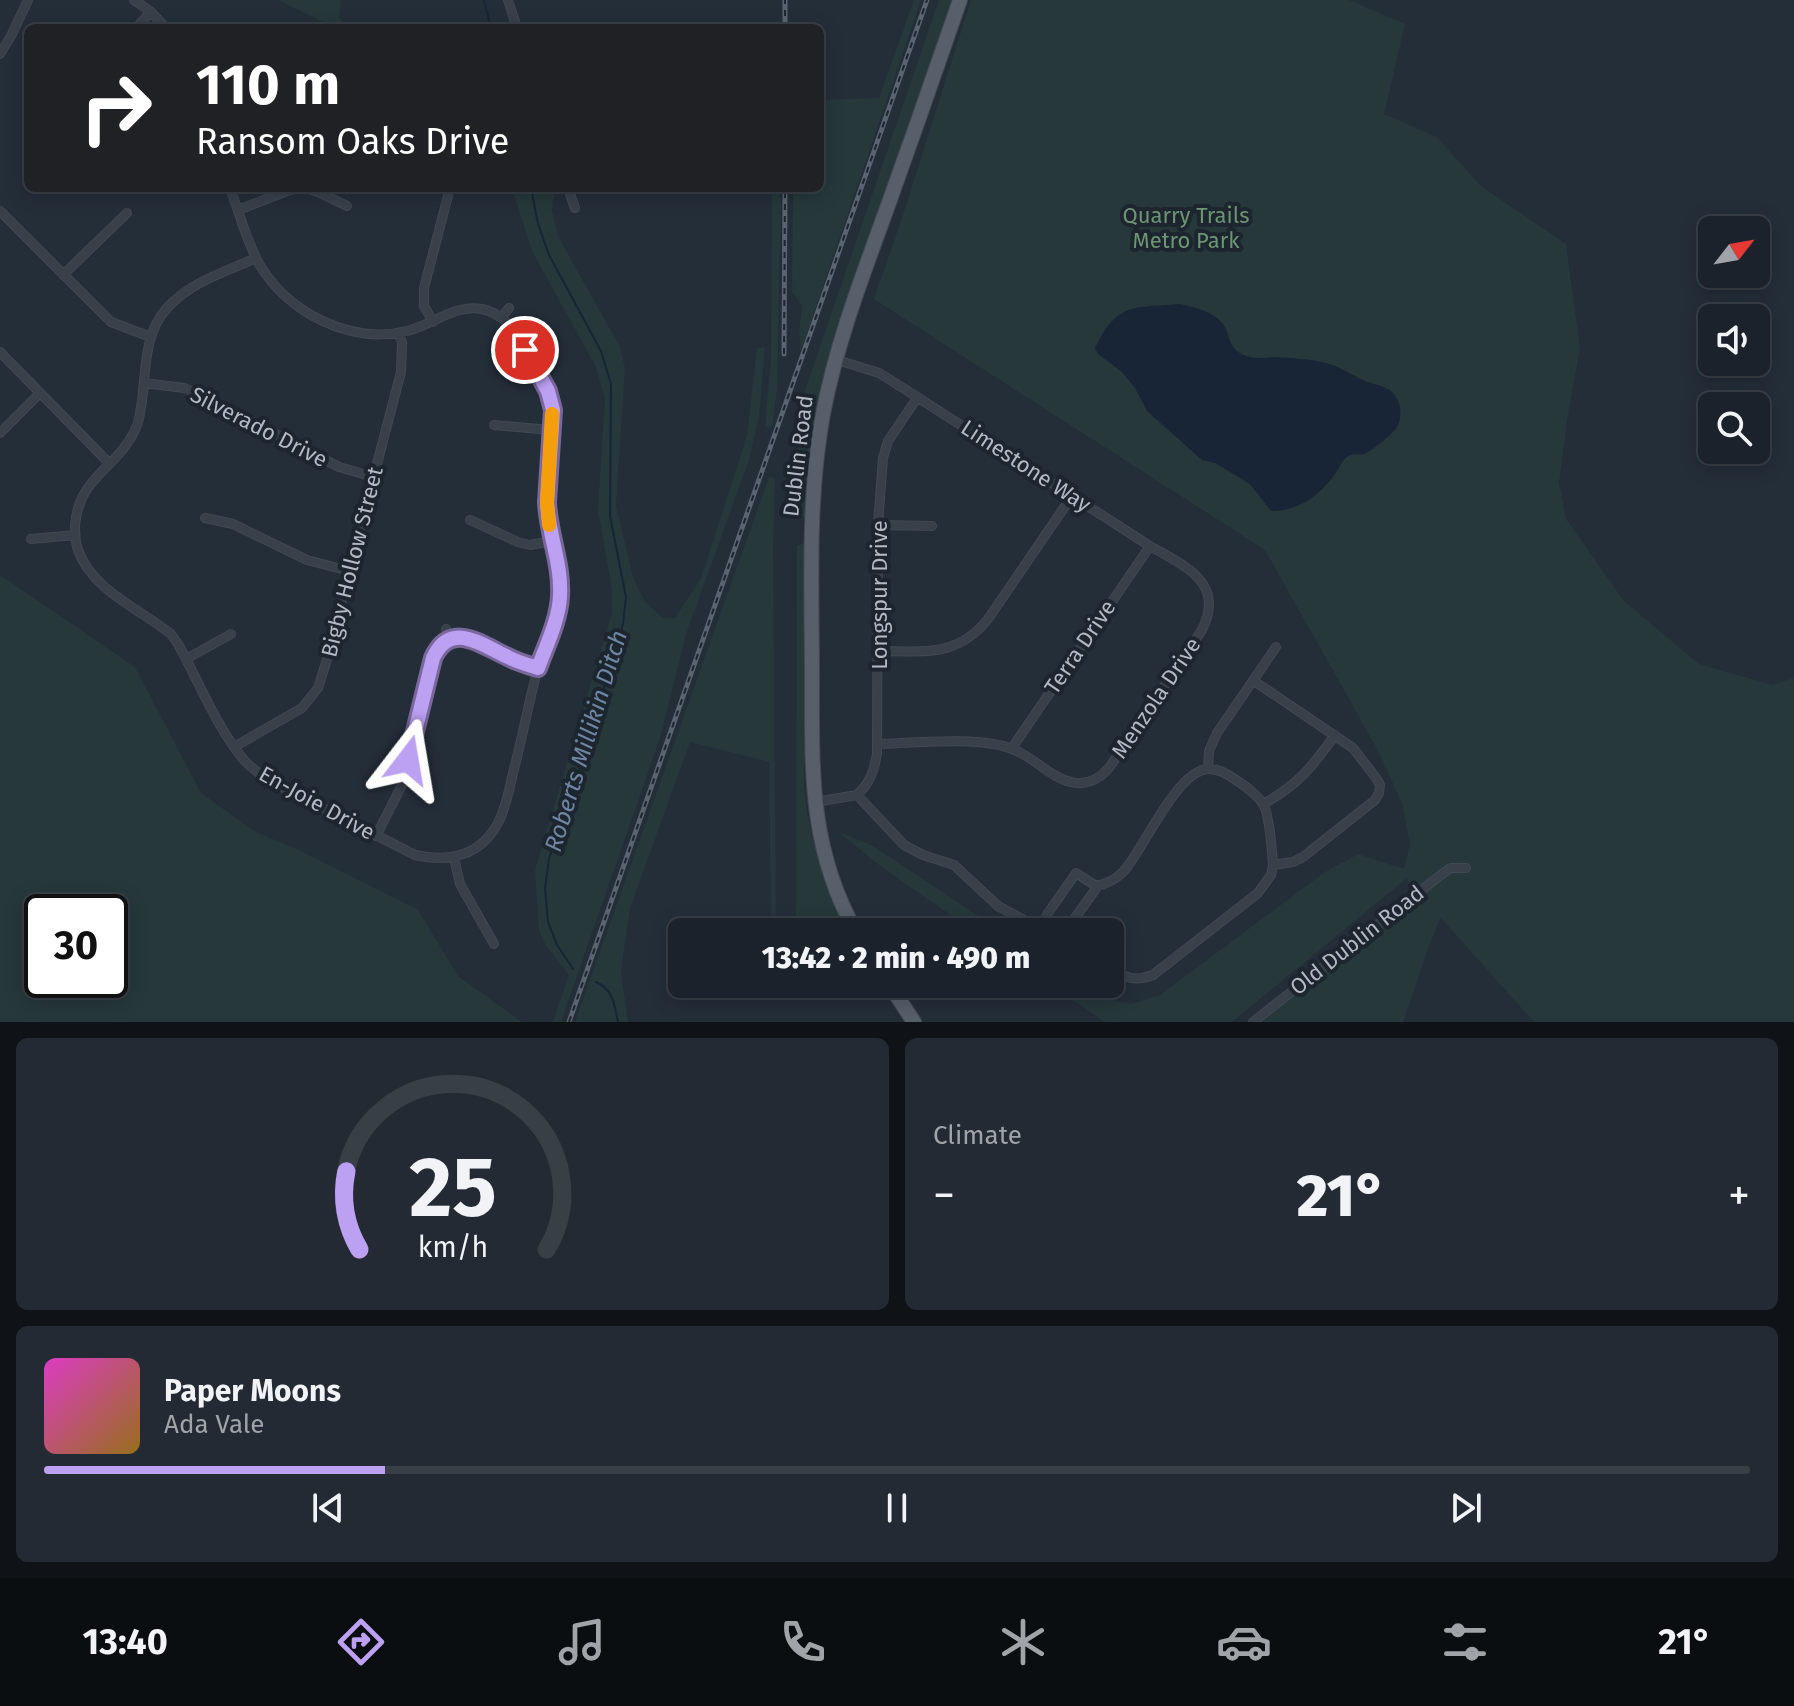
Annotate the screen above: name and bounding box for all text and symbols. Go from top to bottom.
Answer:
text: 110 m [196,52,340,119]
icon: right [64,56,168,160]
text: Ransom Oaks Drive [196,120,510,164]
park label: Quarry Trails Metro Park [1123,202,1249,254]
north arrow [1698,216,1770,288]
map controls [1698,216,1770,464]
button: sound [1698,304,1770,376]
pin [491,316,559,384]
icon: arrive [503,328,547,372]
street label: Silverado Drive [186,381,332,473]
button: search [1698,392,1770,464]
street label: Dublin Road [777,394,819,518]
street label: Limestone Way [956,414,1096,518]
street label: Bigby Hollow Street [315,464,389,660]
street label: Longspur Drive [866,520,893,670]
street label: Terra Drive [1039,595,1121,699]
water label: Roberts Millikin Ditch [539,627,633,855]
street label: Menzola Drive [1106,632,1206,764]
position arrow [366,718,450,802]
street label: En-Joie Drive [254,760,380,846]
street label: Old Dublin Road [1285,879,1429,1001]
speed limit sign: 30 [24,894,128,998]
text: 13:42 · 2 min · 490 m [762,940,1030,976]
text: Climate [933,1120,1022,1151]
text: 25 [409,1138,496,1238]
text: 21° [1297,1160,1386,1232]
text: − [933,1169,955,1222]
text: + [1728,1169,1750,1222]
text: km/h [417,1230,488,1265]
text: Paper Moons [164,1373,341,1409]
text: Ada Vale [164,1409,264,1440]
icon: previous [306,1486,350,1530]
icon: pause [875,1486,919,1530]
icon: next [1444,1486,1488,1530]
icon: directions [333,1614,389,1670]
icon: music [554,1614,610,1670]
icon: phone [775,1614,831,1670]
icon: climate [995,1614,1051,1670]
icon: car [1216,1614,1272,1670]
icon: filters [1437,1614,1493,1670]
text: 13:40 [82,1620,168,1664]
text: 21° [1658,1620,1711,1664]

